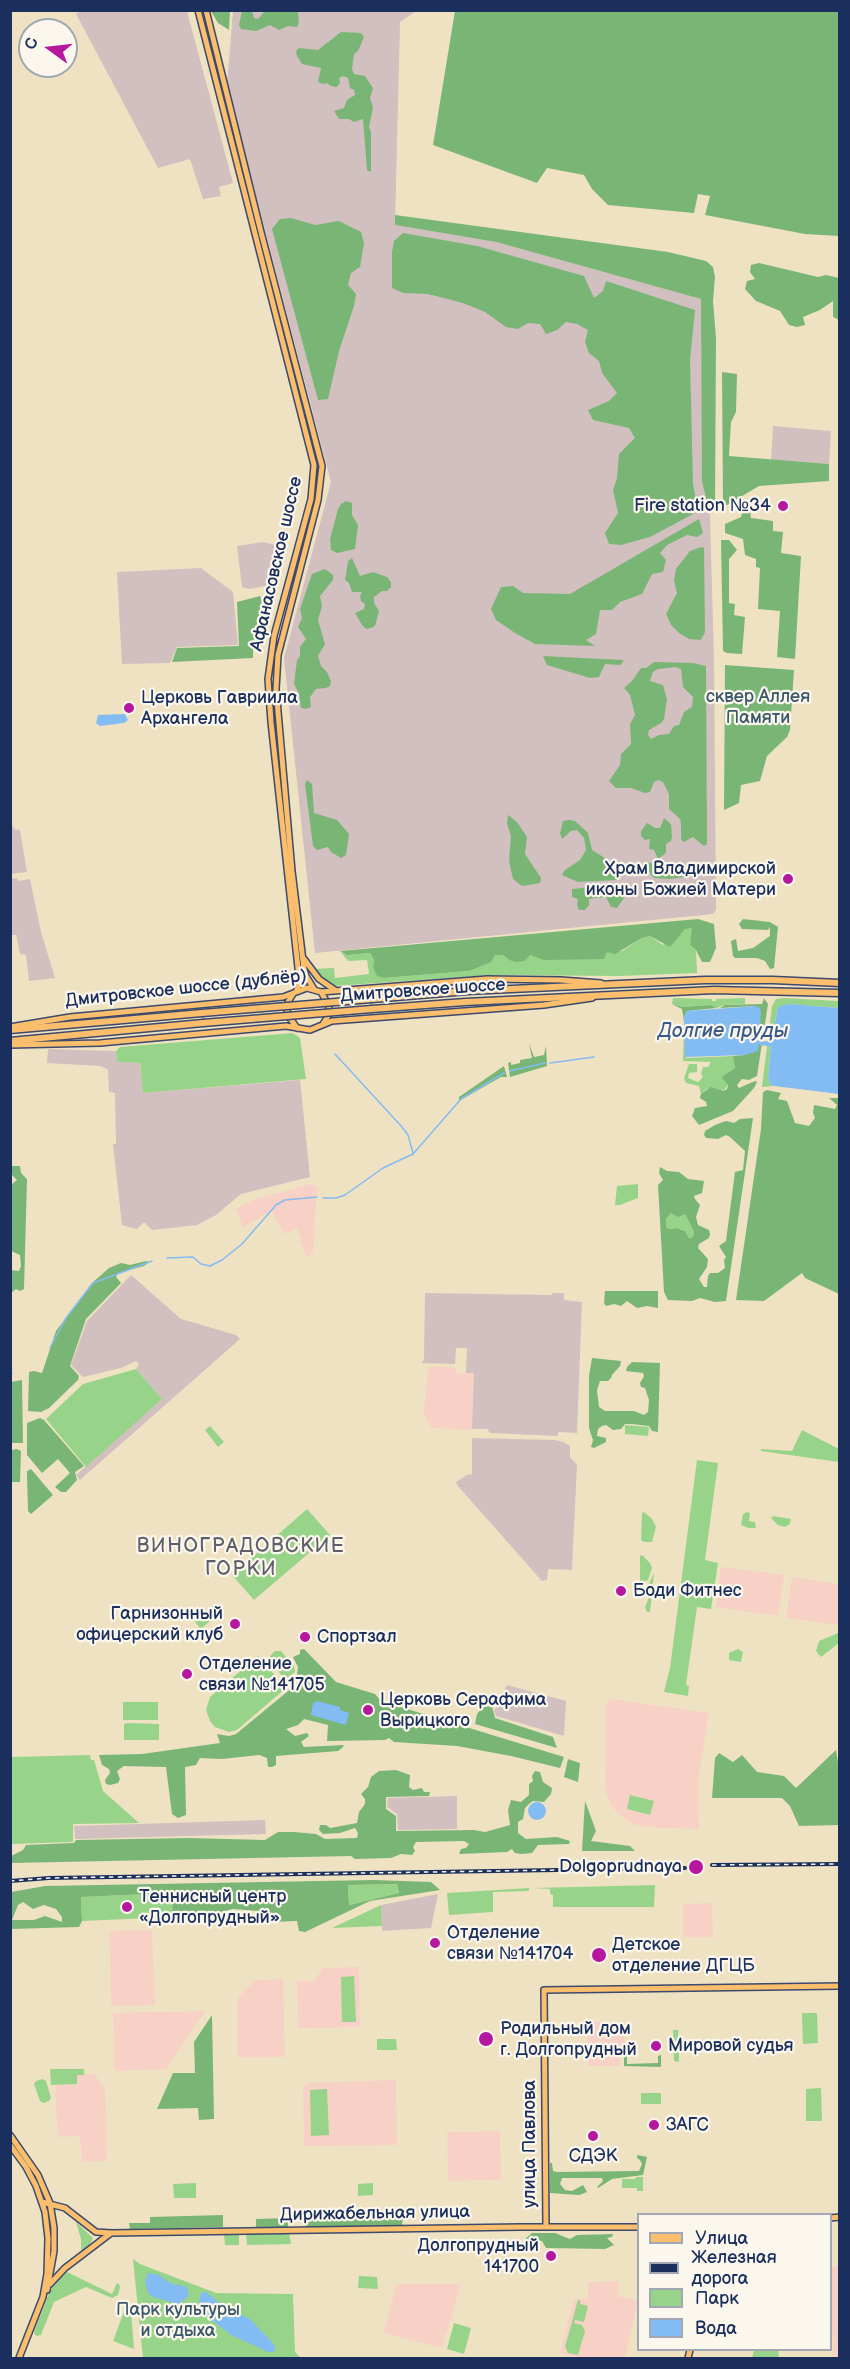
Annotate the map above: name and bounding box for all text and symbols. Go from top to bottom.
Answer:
north arrow [18,18,78,78]
text: С [21,36,43,52]
street label: Афанасовское шоссе [246,475,308,653]
place label: Fire station №34 [634,495,771,517]
marker: Fire station №34 [776,499,790,513]
park label: сквер Аллея Памяти [706,686,810,728]
place label: Церковь Гавриила Архангела [141,687,298,730]
marker: Церковь Гавриила Архангела [122,701,136,715]
place label: Храм Владимирской иконы Божией Матери [586,858,776,900]
marker: Храм Владимирской иконы Божией Матери [781,872,795,886]
street label: Дмитровское шоссе (дублёр) [64,966,308,1012]
street label: Дмитровское шоссе [340,974,506,1008]
water label: Долгие пруды [658,1020,788,1044]
district label: ВИНОГРАДОВСКИЕ ГОРКИ [137,1535,345,1582]
place label: Боди Фитнес [633,1580,742,1602]
marker: Боди Фитнес [614,1584,628,1598]
place label: Гарнизонный офицерский клуб [76,1603,223,1646]
marker: Гарнизонный офицерский клуб [228,1617,242,1631]
place label: Спортзал [317,1626,397,1648]
marker: Спортзал [298,1630,312,1644]
place label: Отделение связи №141705 [199,1653,325,1696]
marker: Отделение связи №141705 [180,1667,194,1681]
place label: Церковь Серафима Вырицкого [380,1689,546,1732]
marker: Церковь Серафима Вырицкого [361,1703,375,1717]
place label: Dolgoprudnaya [559,1856,682,1878]
marker: Dolgoprudnaya [687,1858,705,1876]
place label: Теннисный центр «Долгопрудный» [139,1886,286,1928]
marker: Теннисный центр «Долгопрудный» [120,1900,134,1914]
place label: Отделение связи №141704 [447,1922,573,1964]
place label: Детское отделение ДГЦБ [612,1934,755,1976]
marker: Отделение связи №141704 [428,1936,442,1950]
marker: Детское отделение ДГЦБ [590,1946,608,1964]
place label: Родильный дом г. Долгопрудный [500,2018,637,2060]
marker: Родильный дом г. Долгопрудный [477,2030,495,2048]
place label: Мировой судья [668,2035,794,2057]
marker: Мировой судья [649,2039,663,2053]
street label: улица Павлова [519,2080,541,2208]
place label: ЗАГС [666,2114,709,2136]
marker: ЗАГС [647,2118,661,2132]
marker: СДЭК [586,2129,600,2143]
place label: СДЭК [569,2145,617,2167]
street label: Дирижабельная улица [280,2202,470,2226]
legend [637,2213,832,2351]
text: Улица [695,2228,748,2249]
place label: Долгопрудный 141700 [418,2235,539,2278]
text: Железная дорога [691,2247,777,2289]
marker: Долгопрудный 141700 [544,2249,558,2263]
text: Парк [695,2288,739,2309]
park label: Парк культуры и отдыха [116,2299,240,2342]
text: Вода [695,2318,737,2339]

